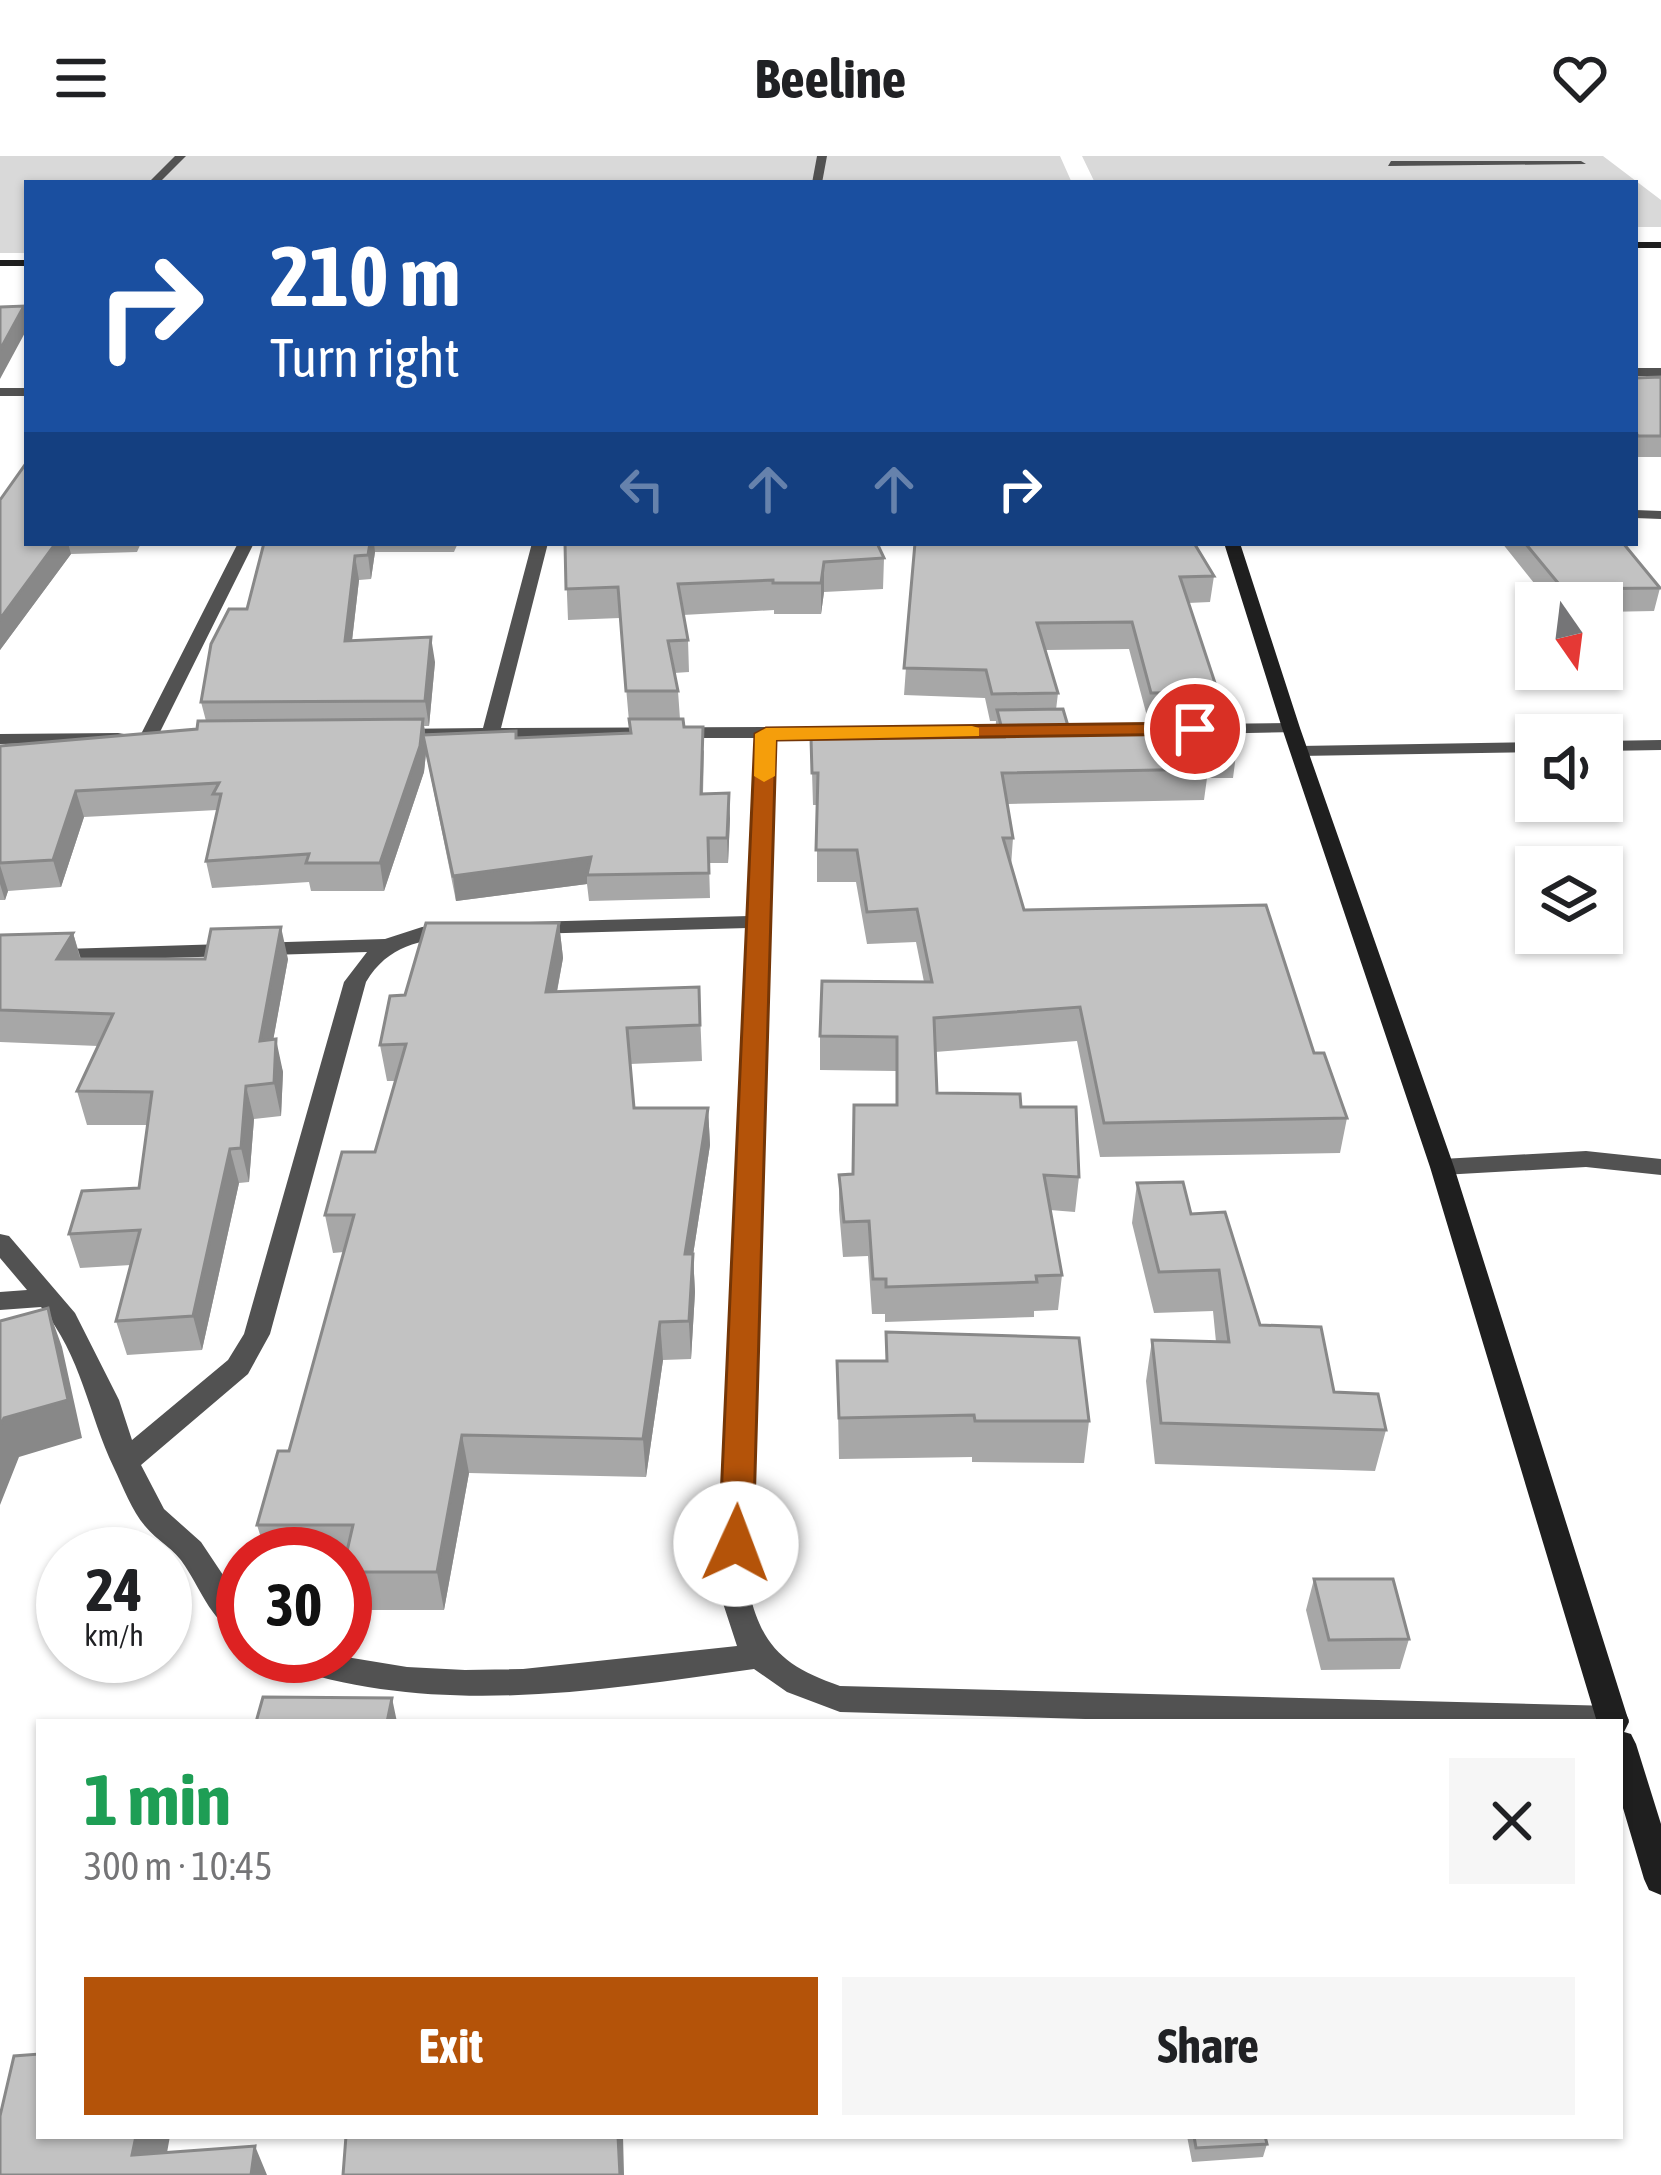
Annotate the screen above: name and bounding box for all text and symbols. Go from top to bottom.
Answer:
icon: menu [48,45,114,111]
icon: heart [1547,45,1613,111]
text: Beeline [755,48,906,109]
icon: right [72,228,228,384]
text: 210 m [270,228,460,324]
text: Turn right [270,327,460,388]
icon: left [609,456,675,522]
icon: ahead [735,456,801,522]
icon: ahead [861,456,927,522]
icon: right [987,456,1053,522]
north arrow [1515,582,1623,690]
map controls [1515,582,1623,954]
pin [1144,678,1246,780]
icon: arrive [1162,696,1228,762]
button: sound [1515,714,1623,822]
button: layers [1515,846,1623,954]
position arrow [673,1481,799,1607]
speed limit sign: 30 [216,1527,372,1683]
text: 24 [86,1555,142,1624]
text: km/h [84,1618,144,1652]
text: 1 min [84,1758,231,1840]
button: close [1449,1758,1575,1884]
text: 300 m · 10:45 [84,1844,273,1888]
button: Exit [84,1977,818,2115]
button: Share [842,1977,1575,2115]

